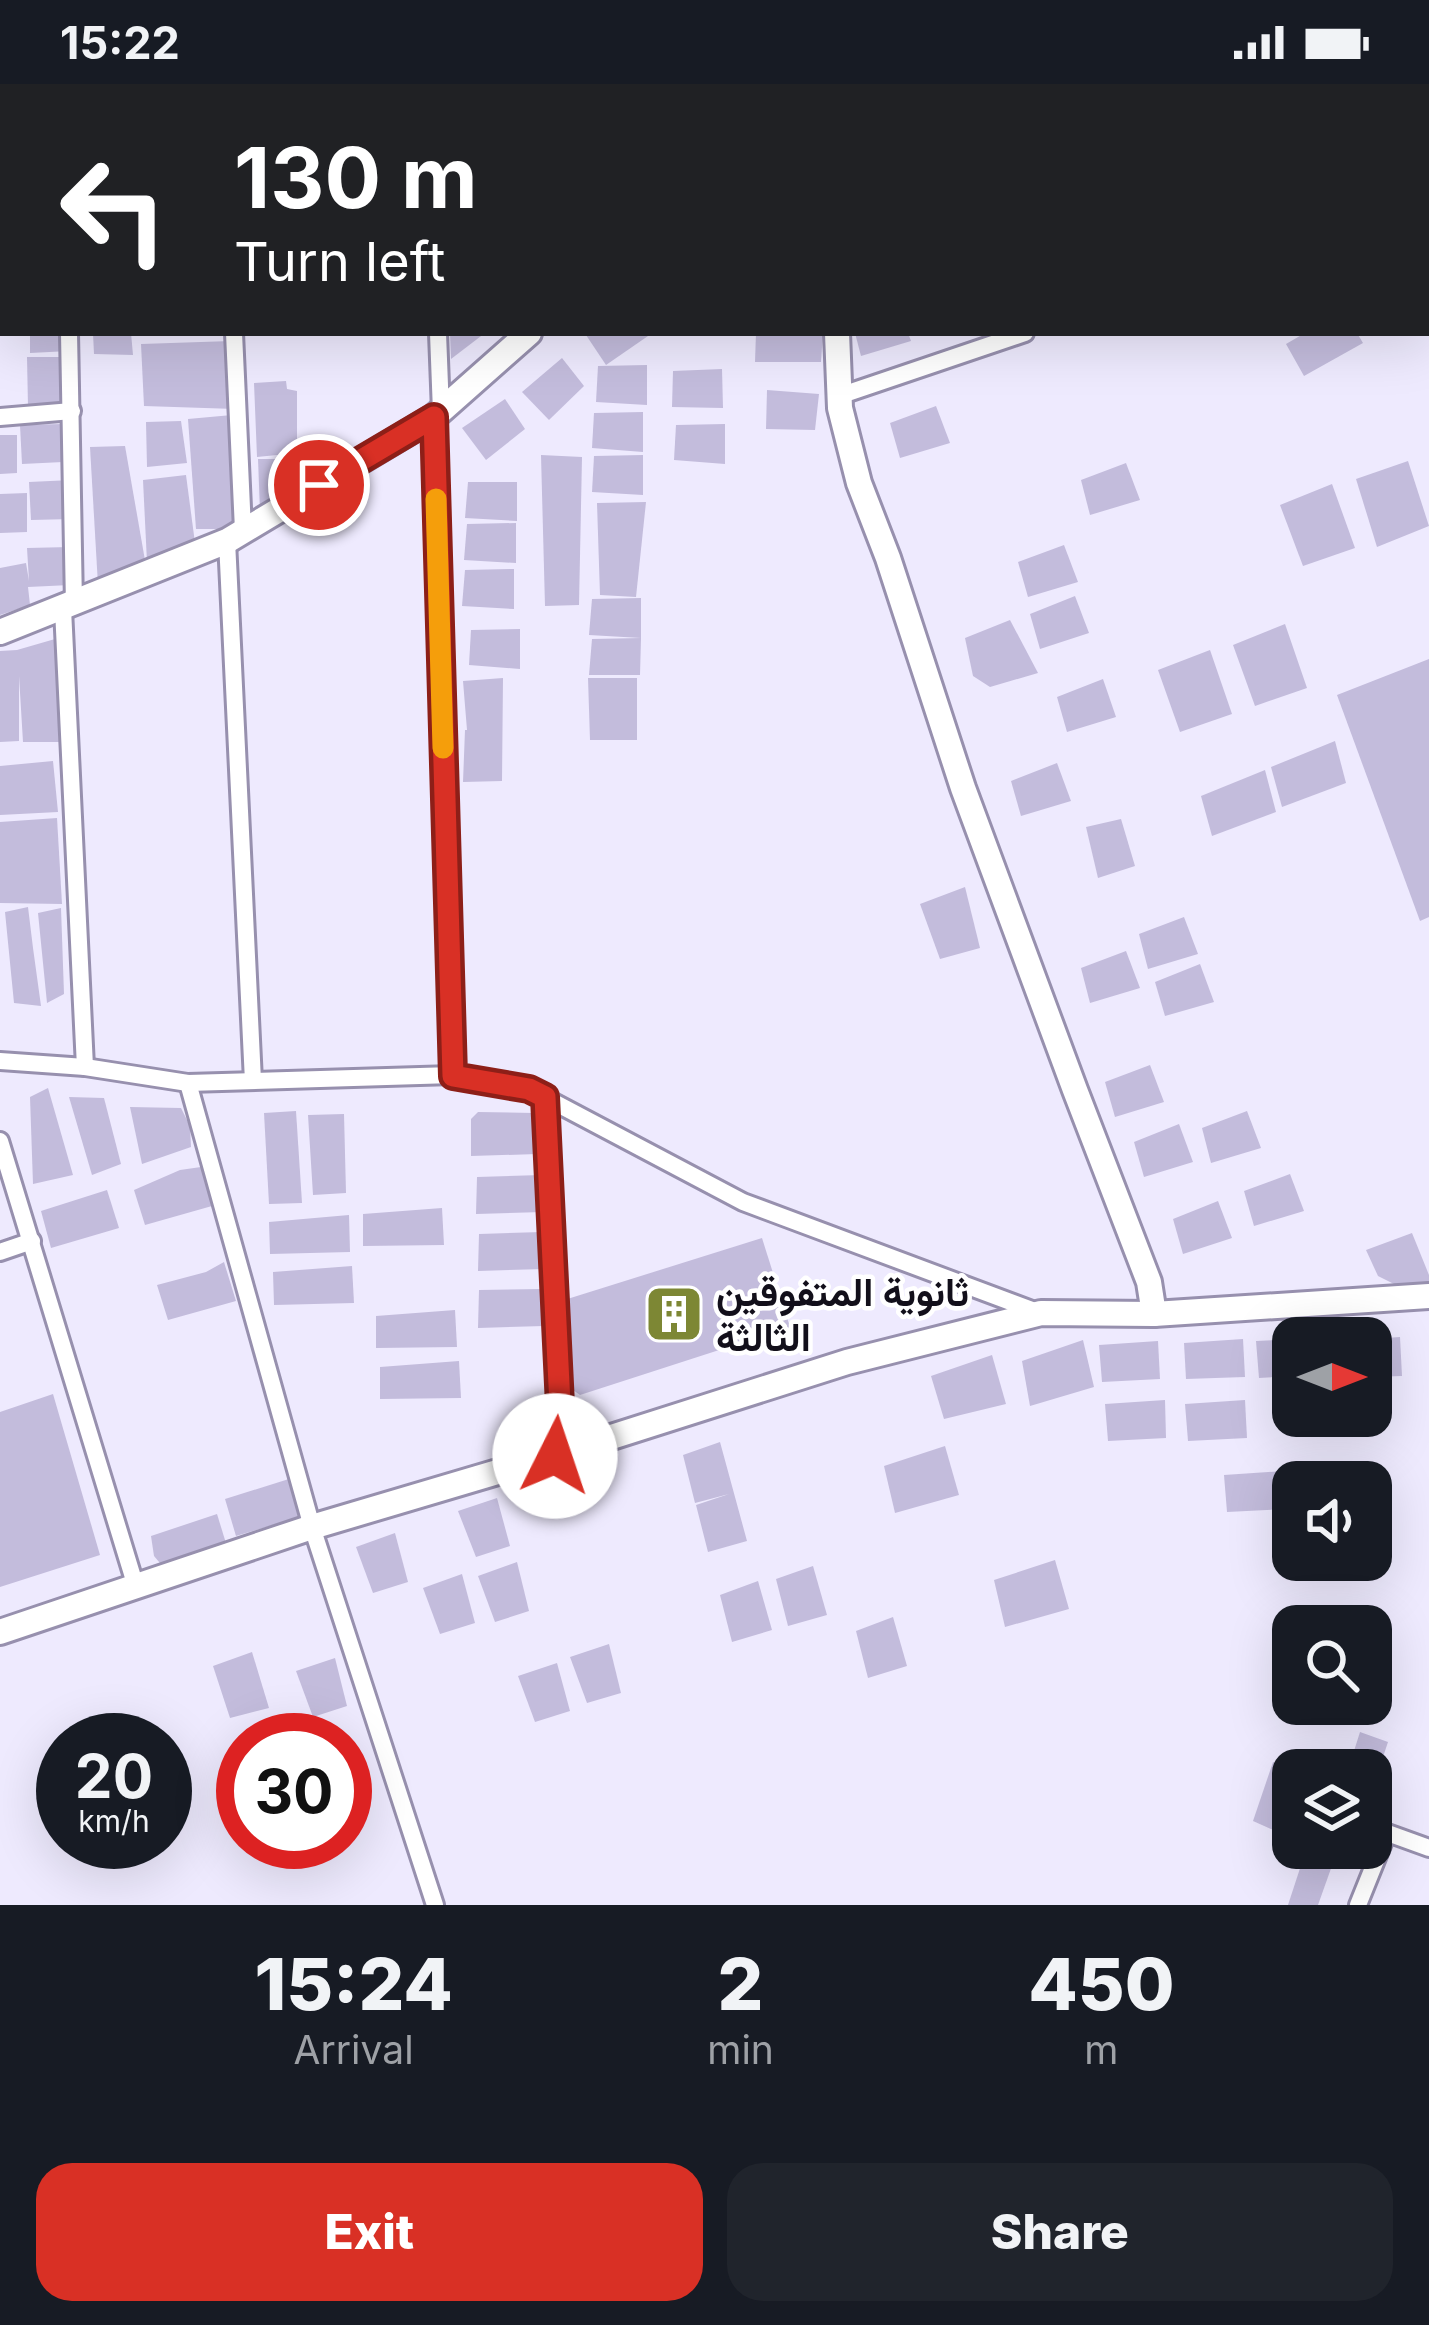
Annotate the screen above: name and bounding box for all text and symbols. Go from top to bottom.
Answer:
text: 15:22 [60,15,180,70]
text: 130 m [234,127,478,228]
icon: left [36,132,192,288]
text: Turn left [234,229,445,294]
pin [268,434,370,536]
icon: arrive [286,452,352,518]
place label: ثانوية المتفوقين الثالثة [716,1268,969,1360]
building icon: ثانوية المتفوقين الثالثة [643,1283,705,1345]
north arrow [1272,1317,1392,1437]
map controls [1272,1317,1392,1869]
position arrow [492,1393,618,1519]
button: sound [1272,1461,1392,1581]
button: search [1272,1605,1392,1725]
speed limit sign: 30 [216,1713,372,1869]
text: 20 [75,1740,153,1812]
button: layers [1272,1749,1392,1869]
text: km/h [78,1803,150,1839]
text: 15:24 [254,1940,453,2027]
text: 2 [718,1940,764,2027]
text: 450 [1028,1940,1175,2027]
text: Arrival [294,2026,414,2073]
text: min [707,2026,774,2073]
text: m [1084,2026,1119,2073]
button: Exit [36,2163,703,2301]
button: Share [727,2163,1393,2301]

